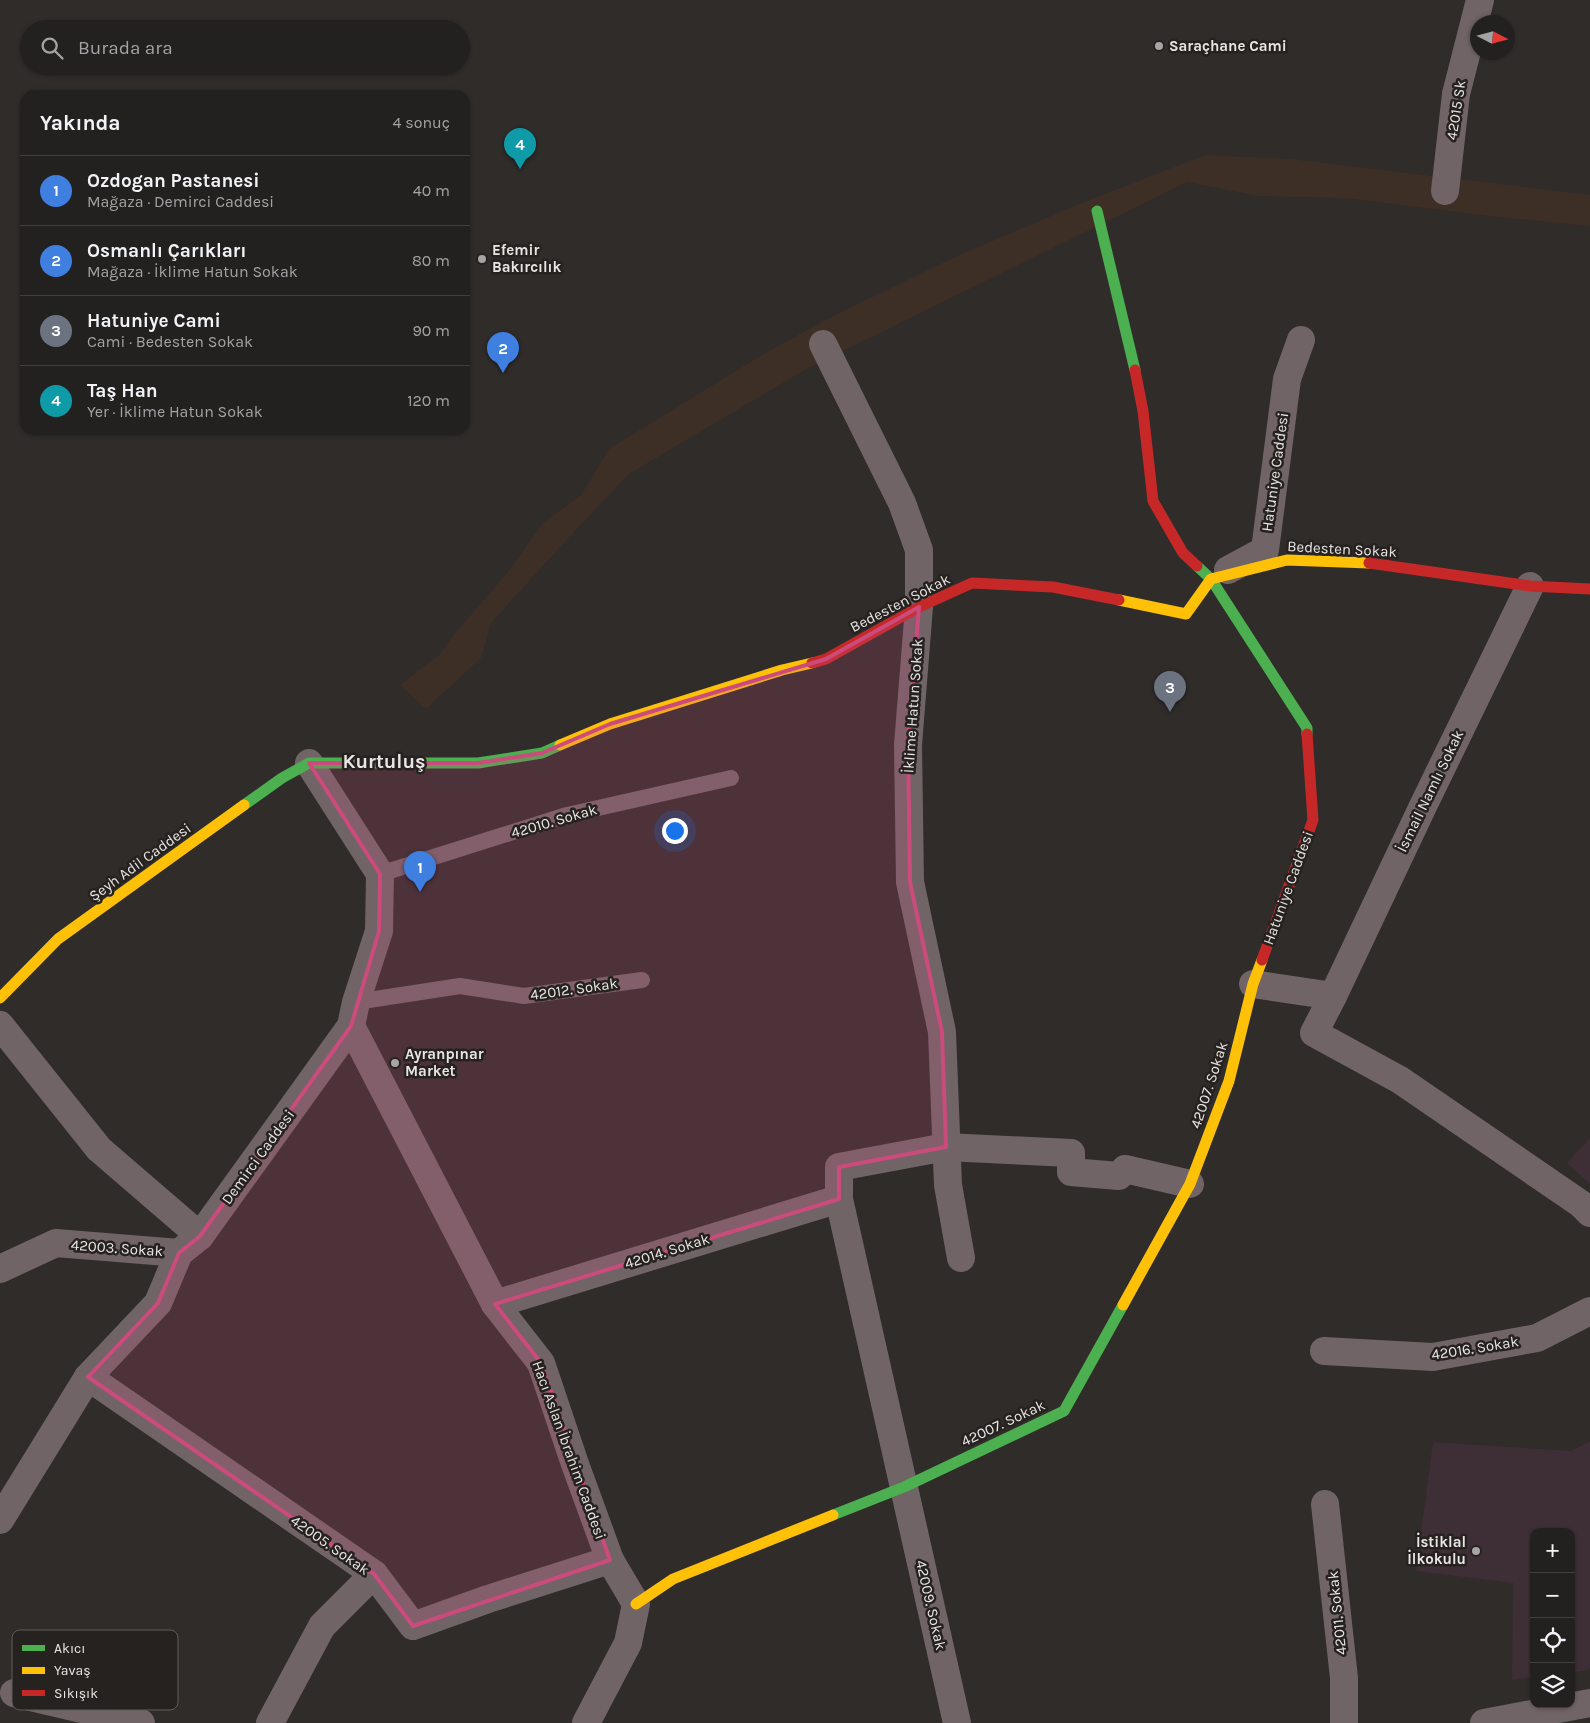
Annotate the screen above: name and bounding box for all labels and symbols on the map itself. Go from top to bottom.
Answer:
north arrow [1470,15,1515,60]
place label: Saraçhane Cami [1169,37,1287,55]
marker: Saraçhane Cami [1153,40,1165,52]
street label: 42015 Sk [1442,79,1470,141]
pin: 4 [504,128,536,169]
place label: Efemir Bakırcılık [492,241,562,276]
marker: Efemir Bakırcılık [476,253,488,265]
pin: 2 [487,332,519,373]
street label: Hatuniye Caddesi [1258,411,1292,533]
street label: Bedesten Sokak [1287,537,1397,561]
street label: Bedesten Sokak [847,570,953,636]
street label: İklime Hatun Sokak [899,638,927,774]
pin: 3 [1154,671,1186,712]
street label: İsmail Namlı Sokak [1393,727,1467,855]
district label: Kurtuluş [342,750,426,773]
street label: 42010. Sokak [509,800,599,842]
your location [662,818,688,844]
street label: Şeyh Adil Caddesi [86,819,194,905]
street label: Hatuniye Caddesi [1259,829,1317,947]
pin: 1 [404,851,436,892]
street label: 42012. Sokak [529,974,619,1004]
street label: 42007. Sokak [1186,1039,1232,1131]
place label: Ayranpınar Market [405,1045,484,1080]
marker: Ayranpınar Market [389,1057,401,1069]
street label: Demirci Caddesi [218,1106,298,1208]
street label: 42014. Sokak [622,1230,712,1272]
street label: 42003. Sokak [70,1236,164,1260]
street label: 42016. Sokak [1430,1332,1520,1364]
street label: Hacı Aslan İbrahim Caddesi [528,1358,610,1542]
street label: 42007. Sokak [958,1396,1048,1450]
street label: 42005. Sokak [287,1511,373,1579]
place label: İstiklal İlkokulu [1407,1532,1466,1568]
marker: İstiklal İlkokulu [1470,1545,1482,1557]
street label: 42009. Sokak [912,1558,950,1652]
street label: 42011. Sokak [1324,1570,1350,1656]
legend [12,1630,178,1710]
text: Akıcı [54,1640,86,1657]
text: Yavaş [54,1662,91,1679]
text: Sıkışık [54,1685,98,1702]

